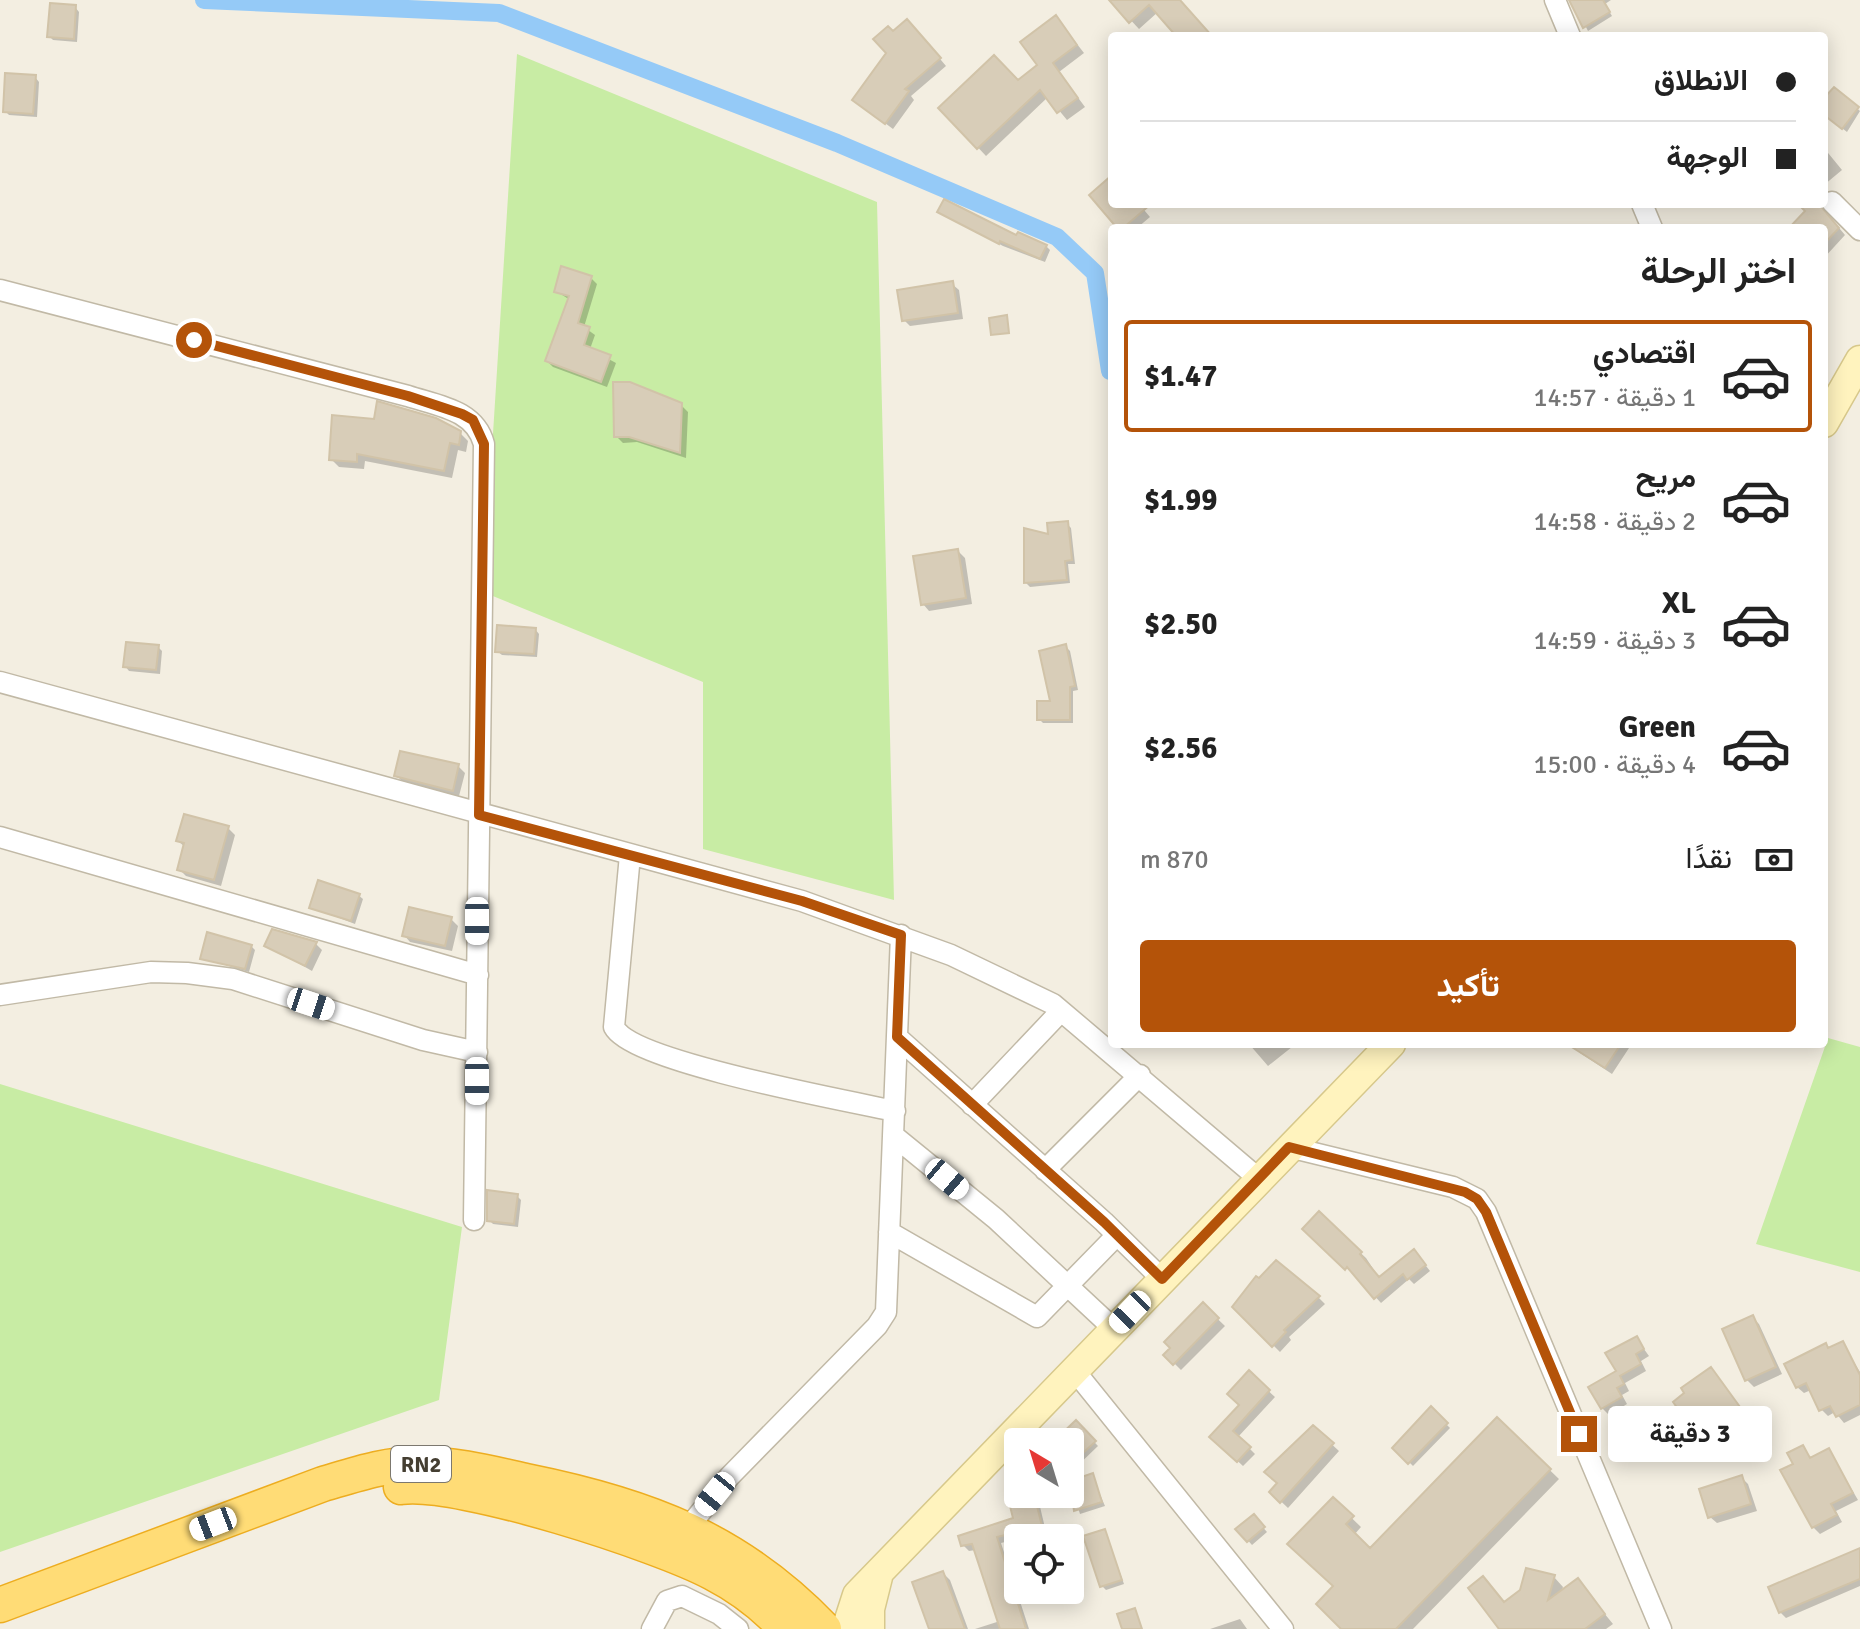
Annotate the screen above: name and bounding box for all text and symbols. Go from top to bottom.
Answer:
text: الانطلاق [1654,62,1748,99]
text: الوجهة [1666,139,1748,176]
text: اختر الرحلة [1640,249,1796,294]
route start [176,322,212,358]
text: اقتصادي [1593,335,1696,372]
icon: car [1720,340,1792,412]
text: $1.47 [1144,358,1217,395]
text: 1 دقيقة · 14:57 [1534,382,1696,414]
text: مريح [1636,459,1696,496]
icon: car [1720,464,1792,536]
text: $1.99 [1144,482,1217,519]
text: 2 دقيقة · 14:58 [1534,506,1696,538]
text: XL [1662,585,1696,622]
icon: car [1720,588,1792,660]
text: $2.50 [1144,606,1217,643]
text: 3 دقيقة · 14:59 [1534,625,1696,657]
text: Green [1619,709,1696,746]
icon: car [1720,712,1792,784]
text: $2.56 [1144,730,1217,767]
text: 4 دقيقة · 15:00 [1534,749,1696,781]
icon: cash [1752,838,1796,882]
text: نقدًا [1686,840,1732,877]
text: 870 m [1140,844,1209,876]
car [465,897,489,945]
button: تأكيد [1140,940,1796,1032]
car [284,985,338,1023]
car [465,1057,489,1105]
car [921,1154,973,1204]
car [1105,1286,1155,1338]
callout: 3 دقيقة [1607,1406,1771,1462]
route end [1561,1416,1597,1452]
text: 3 دقيقة [1649,1418,1731,1450]
north arrow [1004,1428,1084,1508]
map controls [1004,1428,1084,1604]
road number: RN2 [391,1446,451,1482]
car [691,1468,739,1520]
car [186,1504,240,1544]
button: locate [1004,1524,1084,1604]

